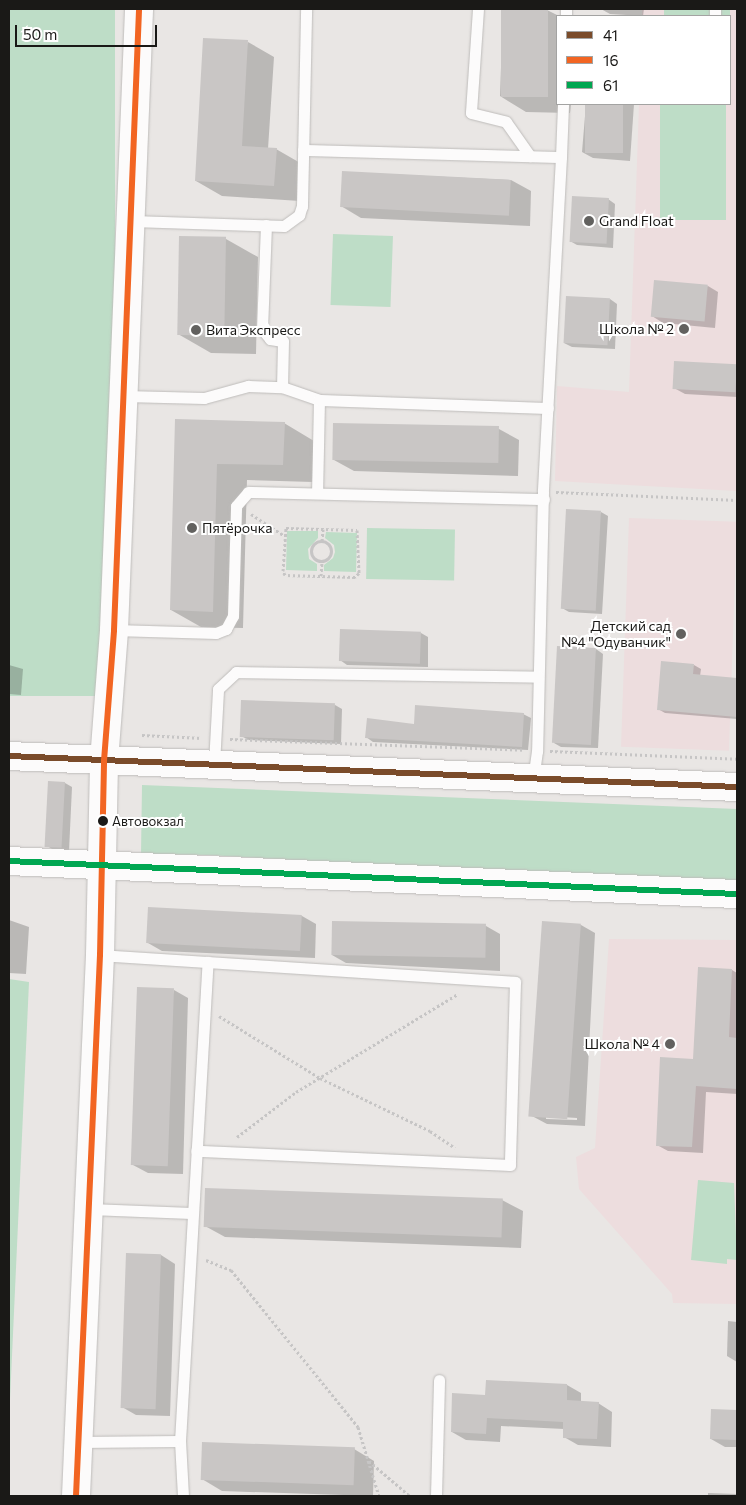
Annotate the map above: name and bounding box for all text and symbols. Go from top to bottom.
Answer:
scale bar [18,15,160,47]
legend [556,15,731,105]
text: 50 m [23,25,57,43]
text: 41 [603,26,618,44]
text: 16 [603,51,619,69]
text: 61 [603,76,619,94]
place label: Grand Float [599,213,674,229]
marker: Grand Float [583,215,595,227]
place label: Школа № 2 [599,321,674,337]
place label: Вита Экспресс [206,322,301,338]
marker: Школа № 2 [678,323,690,335]
marker: Вита Экспресс [190,324,202,336]
place label: Пятёрочка [202,520,272,536]
marker: Пятёрочка [186,522,198,534]
place label: Детский сад №4 "Одуванчик" [561,618,671,650]
marker: Детский сад №4 "Одуванчик" [675,628,687,640]
place label: Автовокзал [112,813,184,829]
marker: Автовокзал [98,816,108,826]
place label: Школа № 4 [584,1036,660,1052]
marker: Школа № 4 [664,1038,676,1050]

